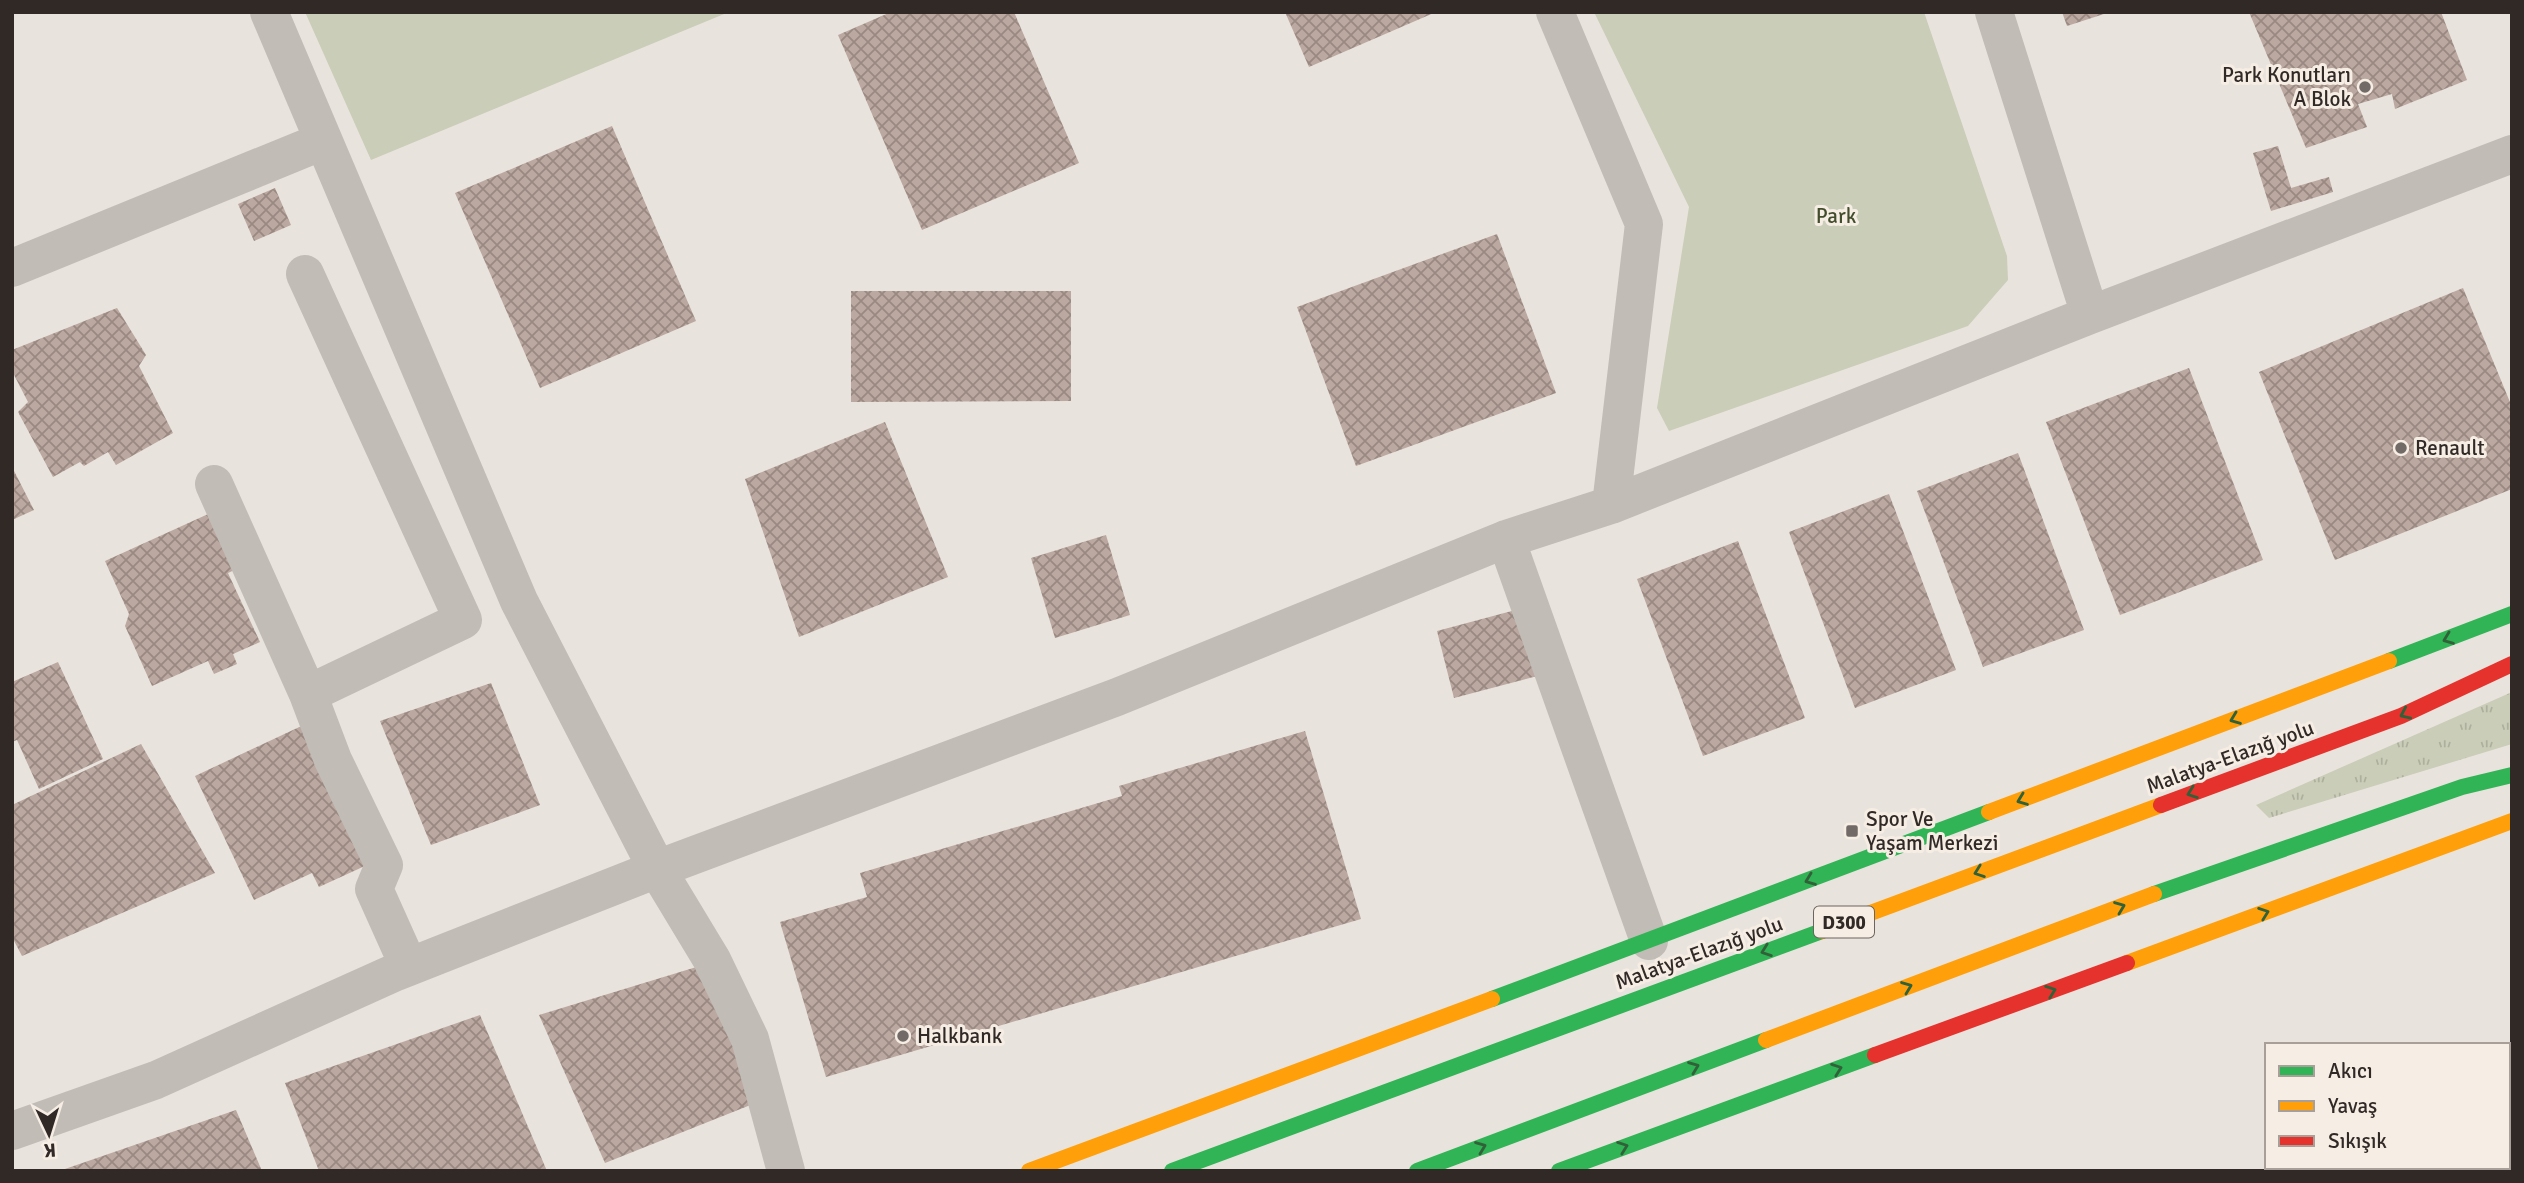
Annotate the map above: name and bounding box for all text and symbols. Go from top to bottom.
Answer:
place label: Park Konutları A Blok [2222,62,2351,112]
marker: Park Konutları A Blok [2357,79,2373,95]
park label: Park [1816,203,1857,229]
place label: Renault [2415,435,2485,461]
marker: Renault [2393,440,2409,456]
one-way arrow [2442,630,2454,644]
one-way arrow [2400,705,2412,719]
one-way arrow [2230,711,2242,725]
street label: Malatya-Elazığ yolu [2143,715,2317,799]
one-way arrow [2187,785,2199,799]
one-way arrow [2017,792,2029,806]
place label: Spor Ve Yaşam Merkezi [1866,806,1998,856]
marker: Spor Ve Yaşam Merkezi [1844,823,1860,839]
one-way arrow [1973,864,1985,878]
one-way arrow [1804,872,1816,886]
one-way arrow [2113,902,2125,916]
road number: D300 [1814,906,1874,938]
one-way arrow [2258,907,2270,921]
street label: Malatya-Elazığ yolu [1612,911,1786,995]
one-way arrow [1760,943,1772,957]
one-way arrow [1900,982,1912,996]
one-way arrow [2044,985,2056,999]
place label: Halkbank [917,1023,1003,1049]
marker: Halkbank [895,1028,911,1044]
legend [2265,1043,2510,1169]
text: Akıcı [2328,1058,2373,1084]
one-way arrow [1687,1061,1699,1075]
one-way arrow [1830,1063,1842,1077]
text: Yavaş [2328,1093,2377,1119]
north arrow [14,1099,84,1169]
text: Sıkışık [2328,1128,2387,1154]
text: K [43,1138,57,1162]
one-way arrow [1474,1141,1486,1155]
one-way arrow [1617,1141,1629,1155]

